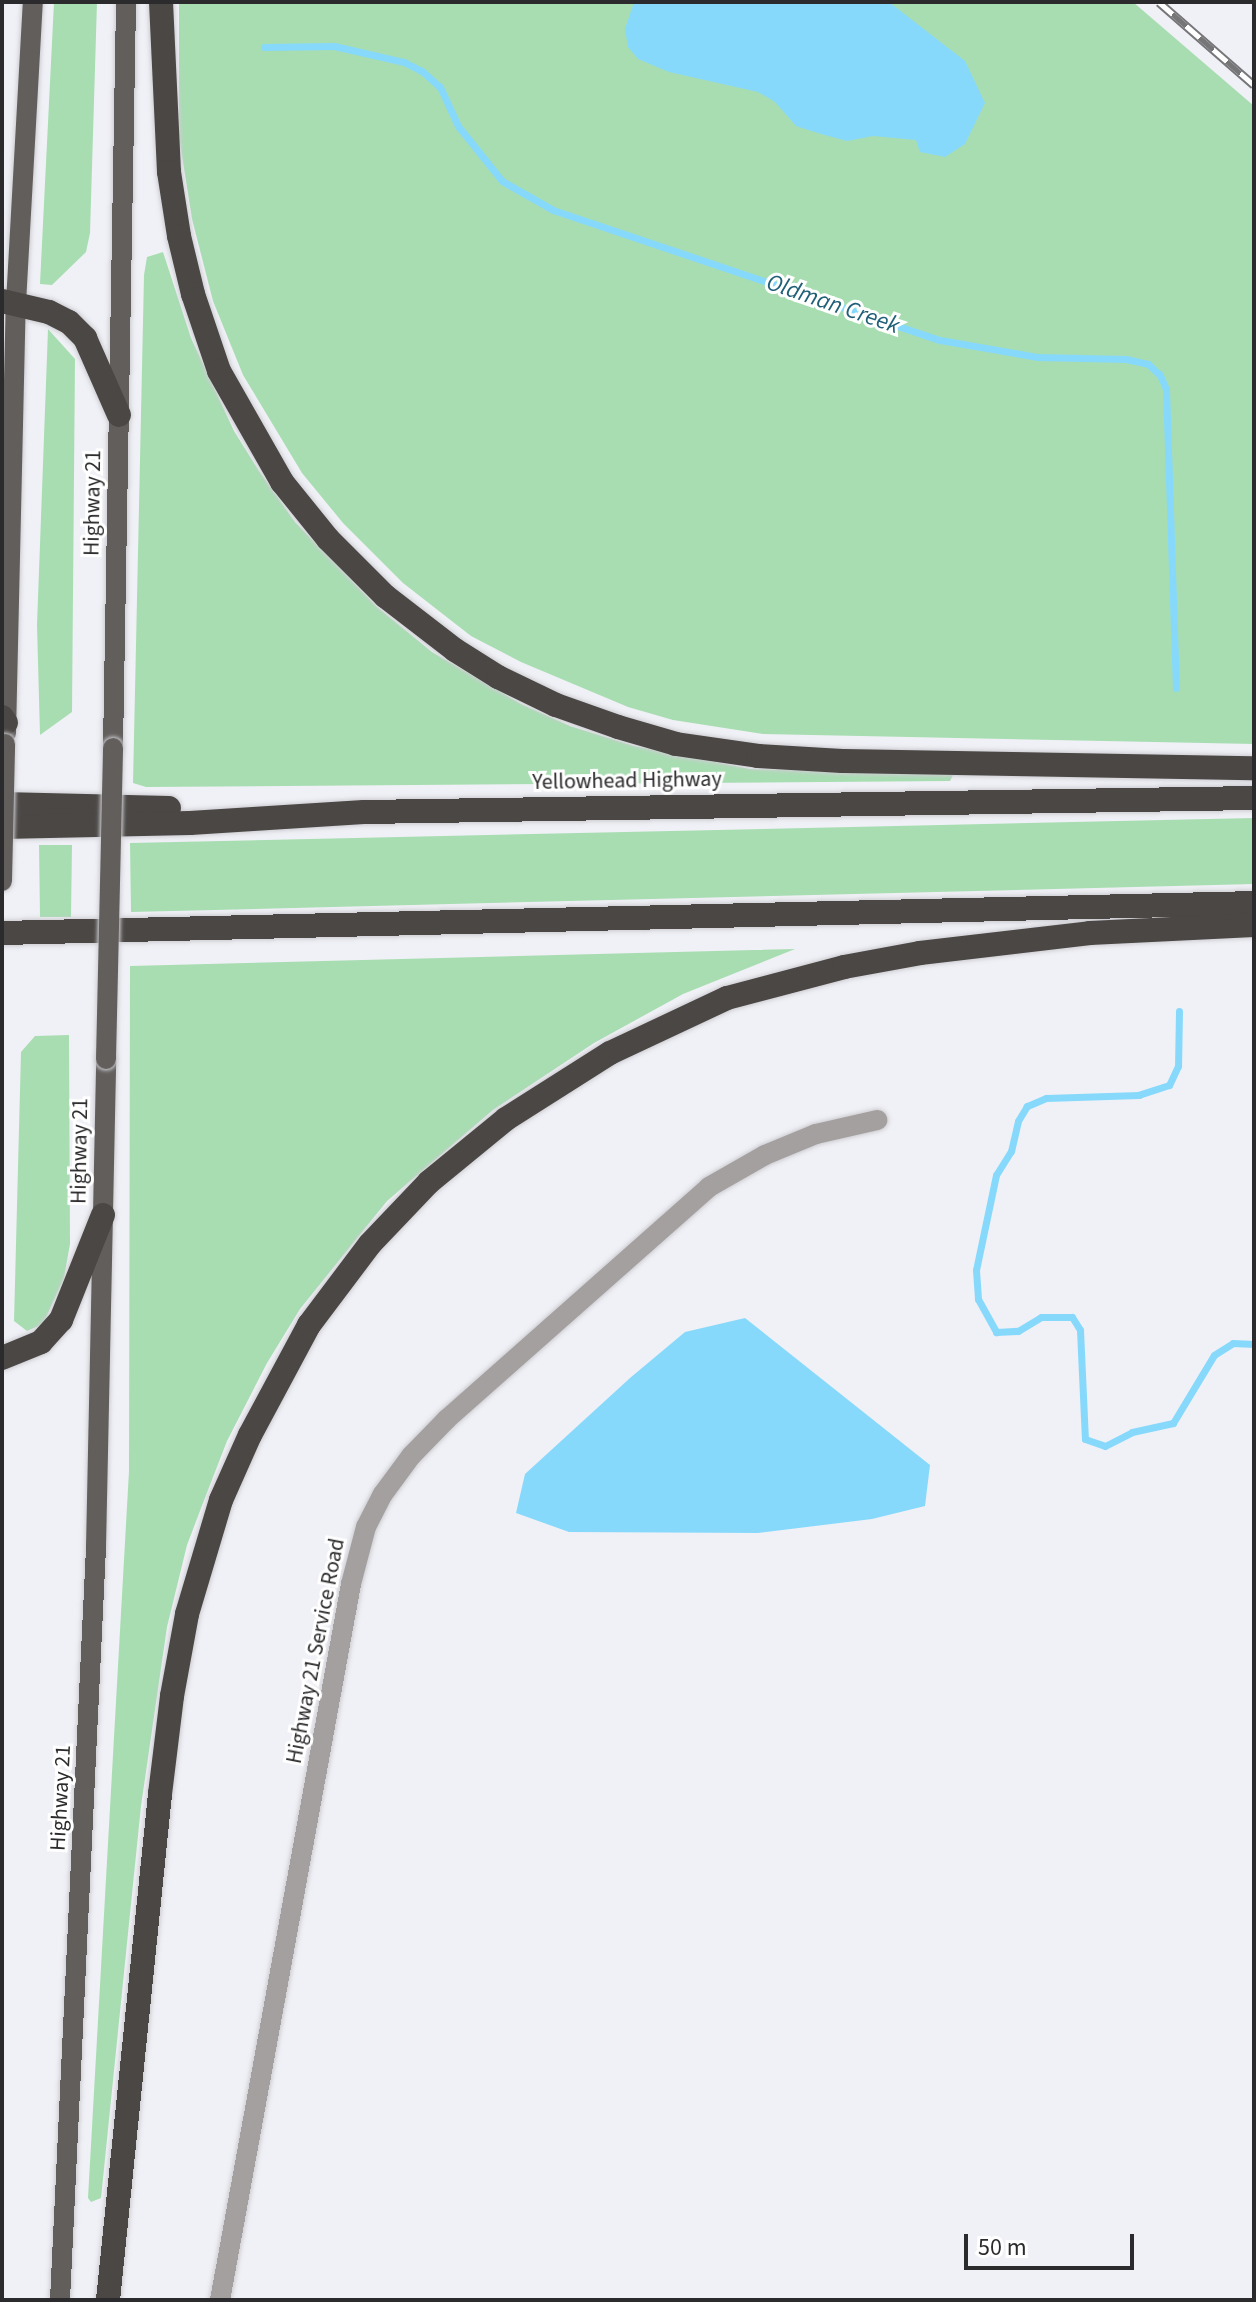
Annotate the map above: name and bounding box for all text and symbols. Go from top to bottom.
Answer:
water label: Oldman Creek [763,268,903,340]
street label: Highway 21 [79,450,107,556]
street label: Yellowhead Highway [532,766,722,796]
street label: Highway 21 [66,1098,94,1204]
street label: Highway 21 Service Road [281,1536,351,1766]
street label: Highway 21 [45,1744,77,1852]
scale bar [968,2218,1138,2268]
text: 50 m [978,2230,1027,2265]

